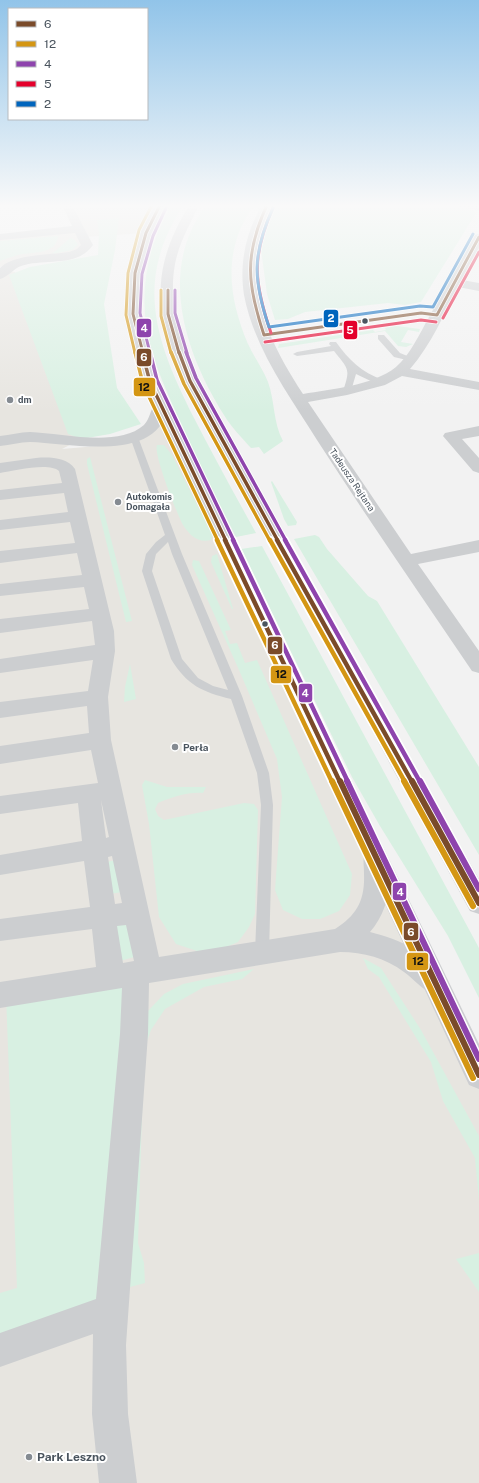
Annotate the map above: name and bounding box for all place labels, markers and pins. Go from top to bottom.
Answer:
unlabelled marker [360,316,370,326]
place label: dm [18,394,32,405]
marker: dm [5,395,15,405]
place label: Autokomis Domagała [126,491,172,512]
marker: Autokomis Domagała [113,497,123,507]
unlabelled marker [260,619,270,629]
place label: Perła [183,741,209,753]
marker: Perła [170,742,180,752]
place label: Park Leszno [37,1450,106,1464]
marker: Park Leszno [24,1452,34,1462]

